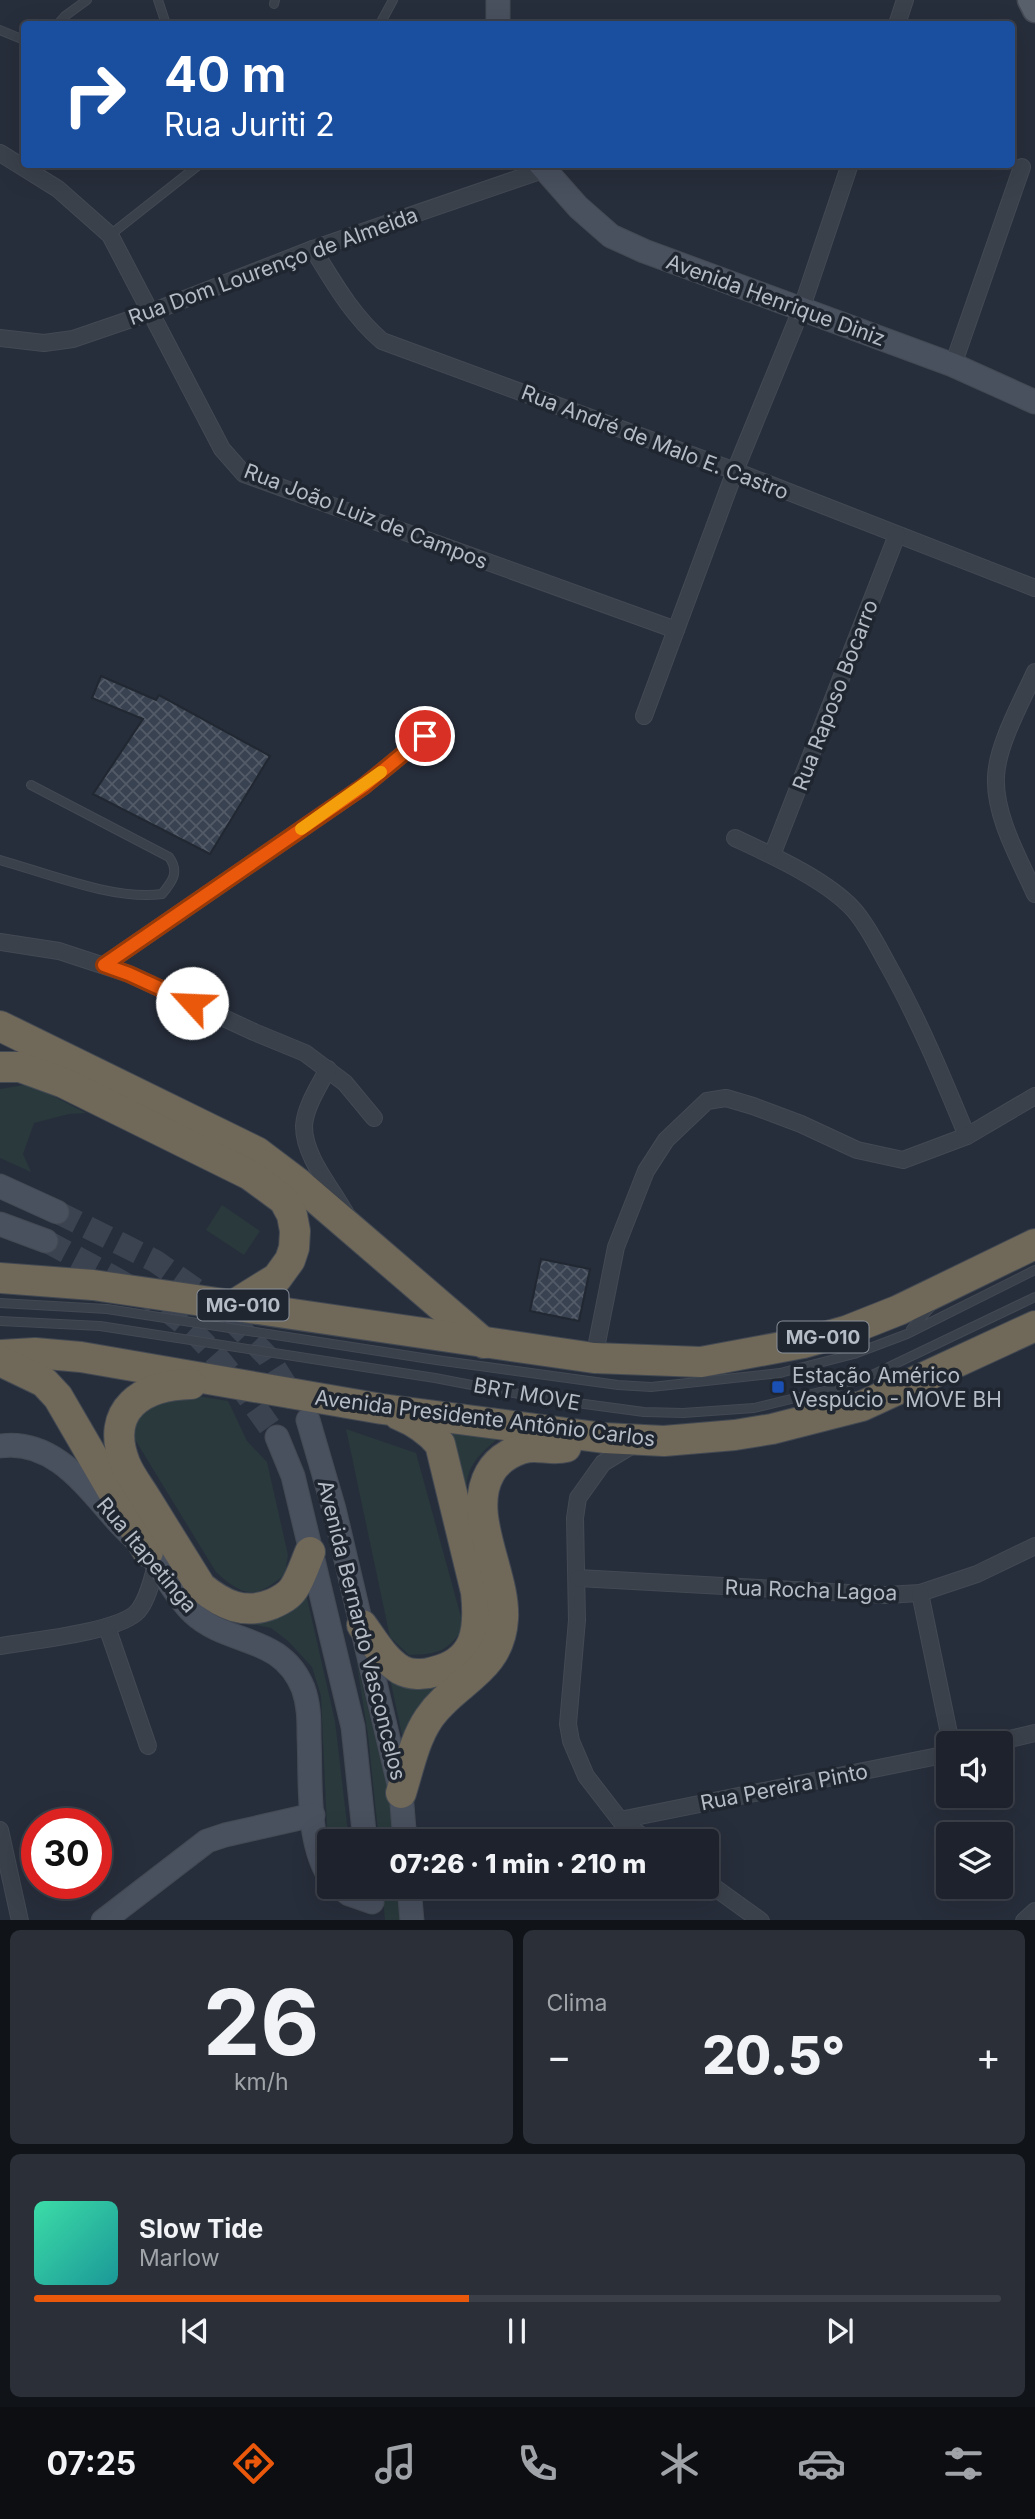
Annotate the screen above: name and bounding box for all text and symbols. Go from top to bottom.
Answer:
text: 40 m [164,45,287,104]
icon: right [49,49,140,140]
text: Rua Juriti 2 [164,105,335,144]
street label: Rua Dom Lourenço de Almeida [125,202,421,330]
street label: Avenida Henrique Diniz [663,249,889,351]
street label: Rua André de Malo E. Castro [518,379,792,505]
street label: Rua João Luiz de Campos [241,458,491,574]
street label: Rua Raposo Bocarro [787,596,883,794]
pin [395,706,455,766]
icon: arrive [406,717,444,755]
position arrow [155,966,229,1040]
road number: MG-010 [198,1289,288,1320]
road number: MG-010 [778,1322,868,1352]
place label: Estação Américo Vespúcio - MOVE BH [792,1363,1002,1412]
street label: BRT MOVE [472,1372,582,1416]
marker: Estação Américo Vespúcio - MOVE BH [770,1379,786,1395]
street label: Avenida Presidente Antônio Carlos [313,1385,657,1451]
street label: Avenida Bernardo Vasconcelos [313,1477,411,1783]
street label: Rua Itapetinga [92,1492,202,1618]
street label: Rua Rocha Lagoa [724,1574,898,1606]
map controls [936,1731,1013,1899]
button: sound [936,1731,1013,1808]
street label: Rua Pereira Pinto [698,1759,870,1815]
speed limit sign: 30 [21,1808,112,1899]
button: layers [936,1822,1013,1899]
text: 07:26 · 1 min · 210 m [390,1848,646,1879]
text: 26 [203,1967,319,2077]
text: Clima [547,1989,608,2017]
text: 20.5° [702,2024,845,2087]
text: − [547,2033,572,2079]
text: + [976,2033,1001,2079]
text: km/h [234,2068,289,2096]
text: Slow Tide [139,2213,263,2244]
text: Marlow [139,2244,219,2272]
icon: previous [176,2312,214,2350]
icon: pause [498,2312,536,2350]
icon: next [821,2312,859,2350]
icon: directions [229,2439,278,2488]
icon: music [371,2439,420,2488]
icon: phone [513,2439,562,2488]
icon: climate [655,2439,704,2488]
icon: car [797,2439,846,2488]
icon: filters [939,2439,988,2488]
text: 07:25 [47,2444,136,2483]

